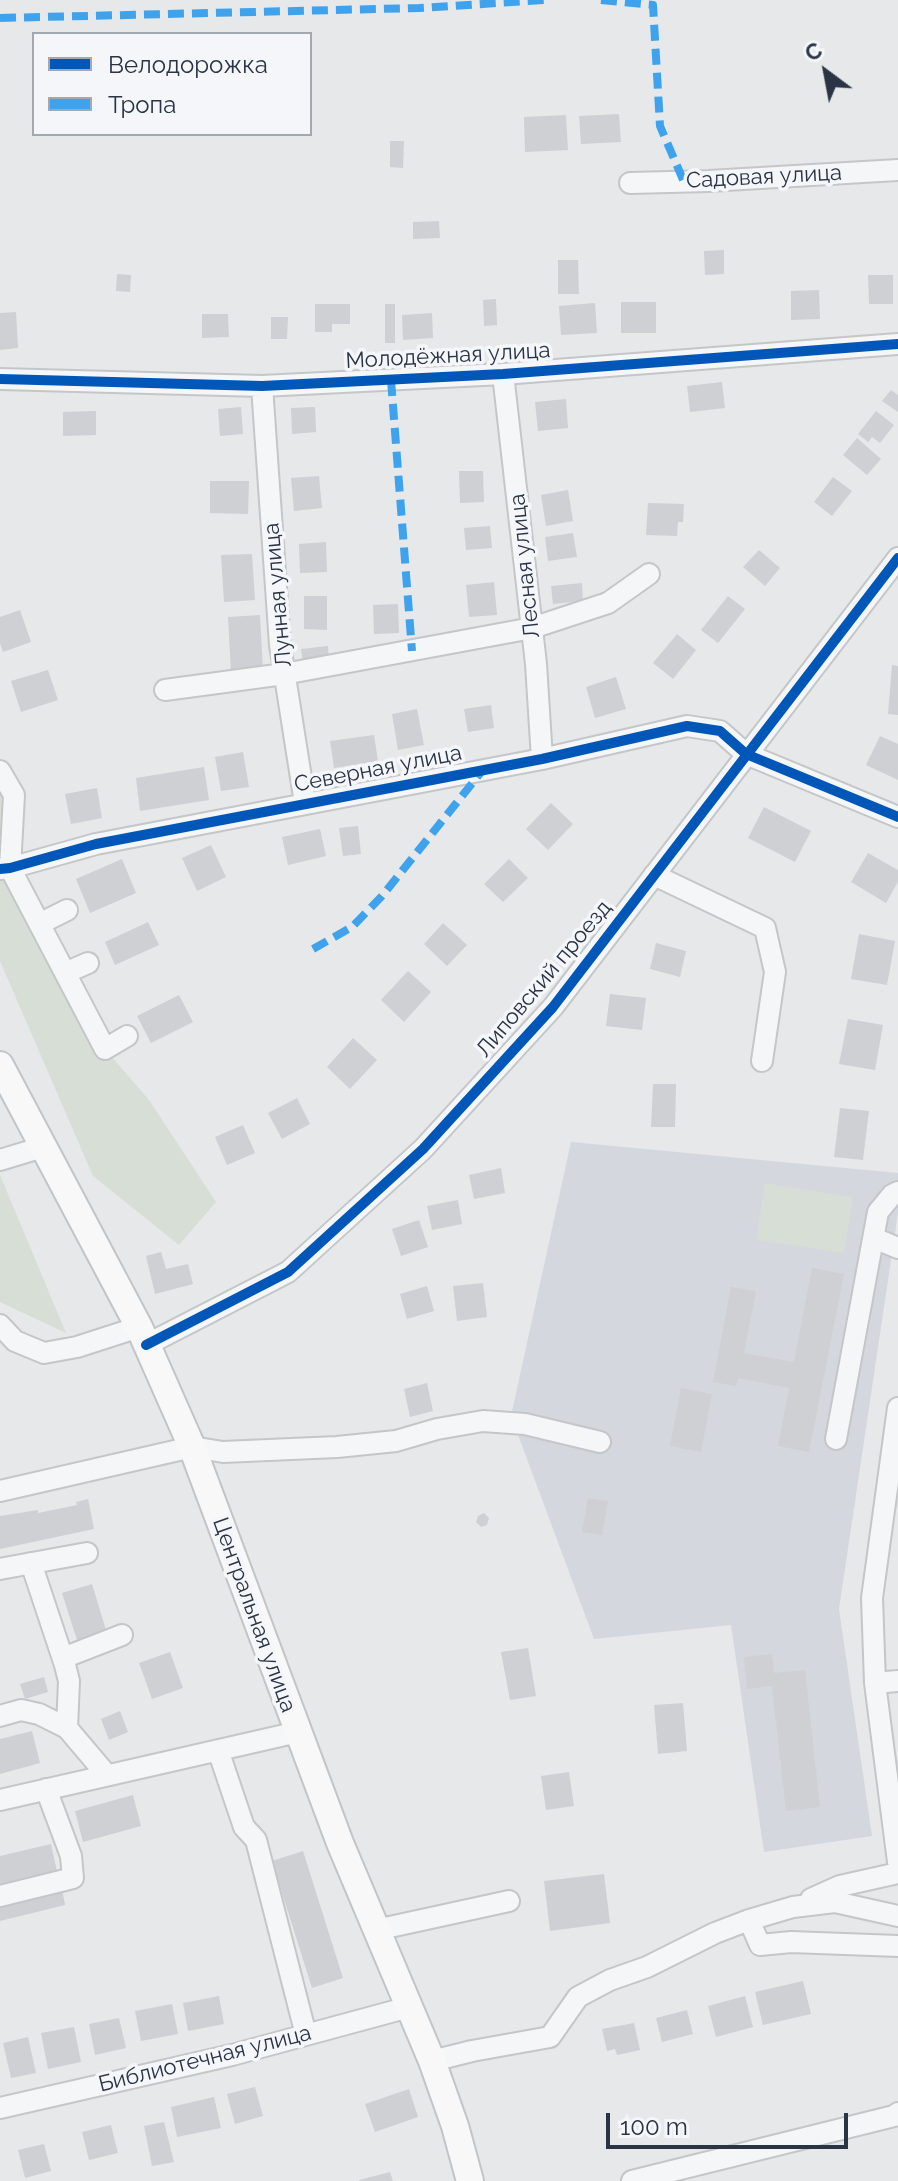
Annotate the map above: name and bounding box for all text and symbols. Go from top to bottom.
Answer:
legend [32,32,312,136]
north arrow [786,32,866,112]
text: С [800,37,827,67]
text: Велодорожка [108,50,268,79]
text: Тропа [108,90,176,119]
street label: Садовая улица [685,160,843,194]
street label: Молодёжная улица [345,337,551,375]
street label: Лесная улица [504,492,546,640]
street label: Лунная улица [259,522,297,668]
street label: Северная улица [292,740,464,798]
street label: Липовский проезд [471,895,617,1063]
street label: Центральная улица [206,1514,302,1716]
street label: Библиотечная улица [96,2020,314,2098]
scale bar [610,2097,852,2147]
text: 100 m [620,2112,688,2141]

